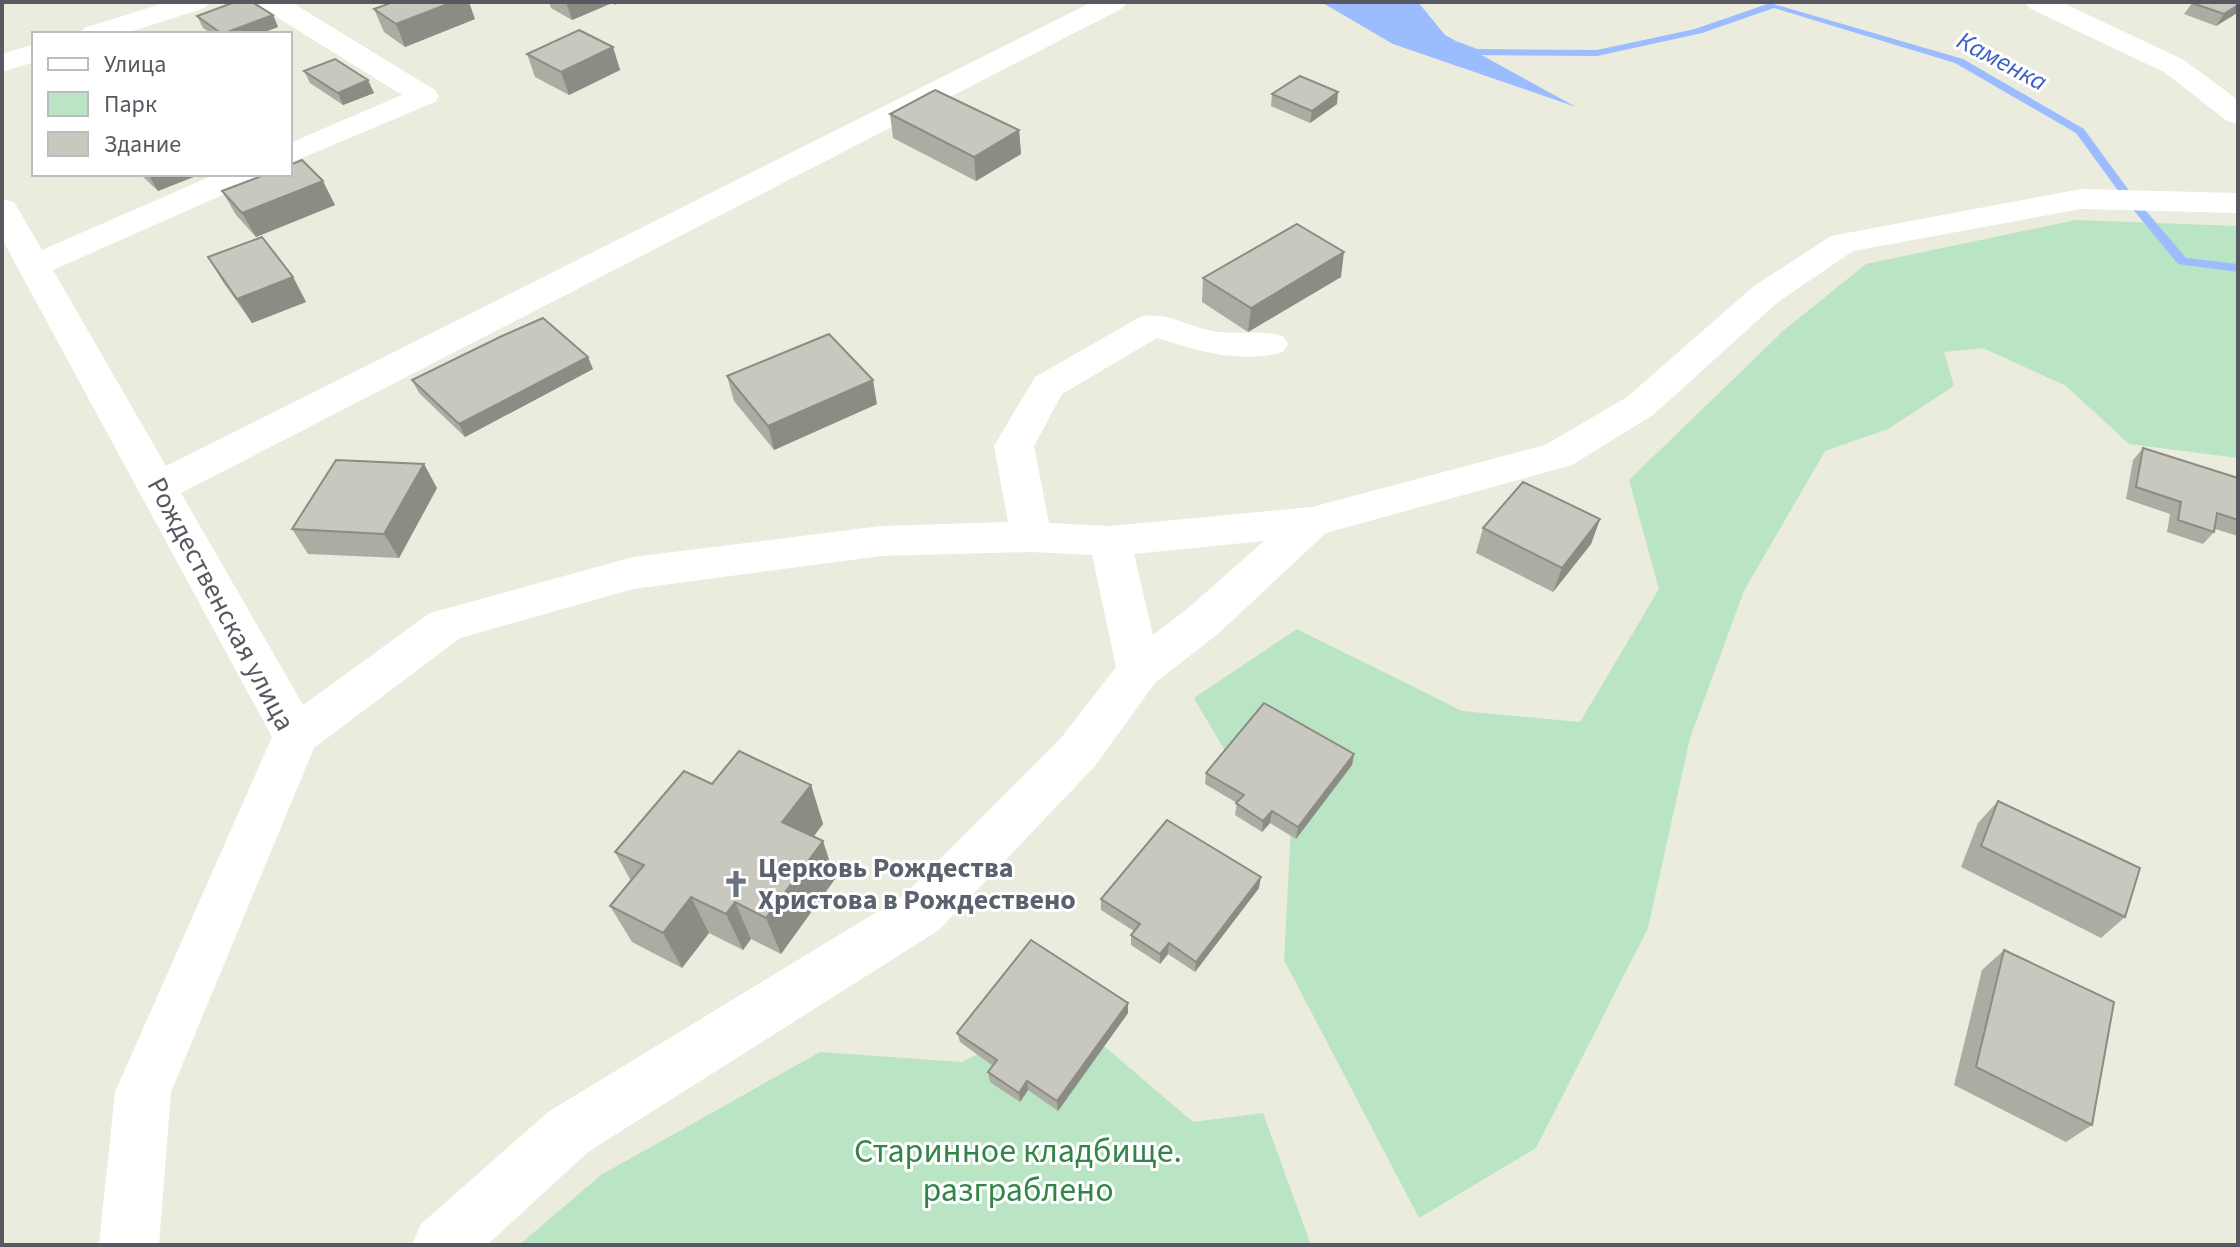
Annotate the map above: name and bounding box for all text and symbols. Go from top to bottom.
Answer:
water label: Каменка [1950,22,2054,100]
legend [32,32,292,176]
text: Улица [104,47,166,82]
text: Парк [104,87,157,122]
text: Здание [104,127,181,162]
street label: Рождественская улица [137,470,305,738]
place label: Церковь Рождества Христова в Рождествено [758,848,1076,920]
church icon: Церковь Рождества Христова в Рождествено [721,869,751,899]
park label: Старинное кладбище. разграблено [854,1127,1182,1215]

